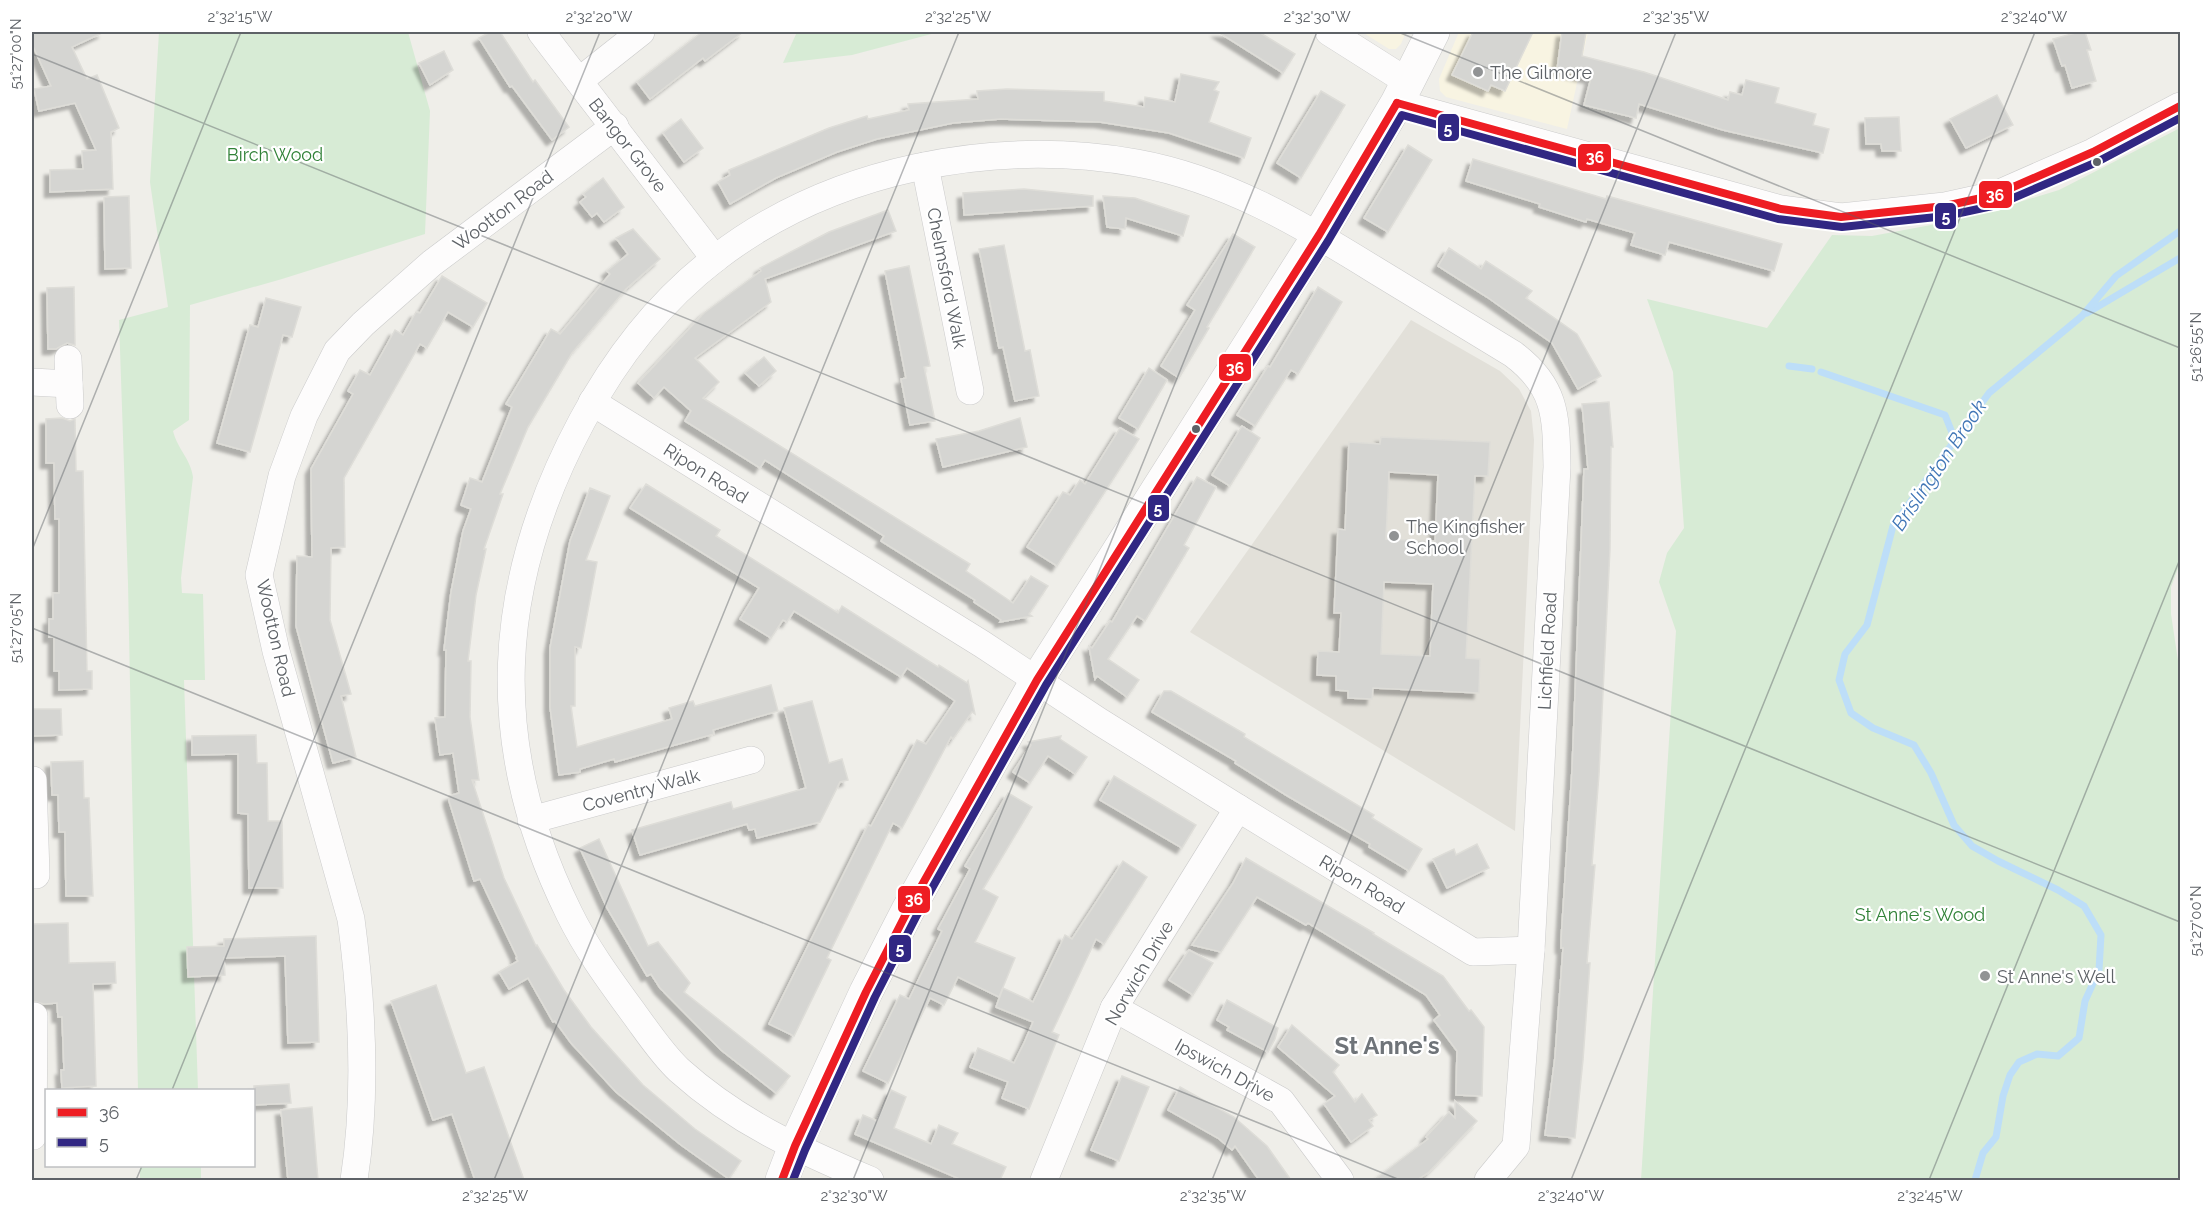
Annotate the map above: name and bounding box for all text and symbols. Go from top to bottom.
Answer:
text: 2°32'15"W [208,8,273,26]
text: 2°32'20"W [565,8,633,26]
text: 2°32'25"W [925,8,991,26]
text: 2°32'30"W [1283,8,1351,26]
text: 2°32'35"W [1643,8,1709,26]
text: 2°32'40"W [2001,8,2067,26]
text: 51°27'00"N [7,18,25,90]
place label: The Gilmore [1490,62,1593,83]
marker: The Gilmore [1471,65,1485,79]
street label: Bangor Grove [585,94,672,197]
line badge: 5 [1437,113,1460,142]
text: 5 [1444,119,1453,138]
line badge: 36 [1577,143,1612,172]
park label: Birch Wood [227,144,323,165]
text: 36 [1586,148,1605,167]
unlabelled marker [2091,156,2103,168]
street label: Wootton Road [449,166,557,254]
line badge: 36 [1978,180,2013,209]
text: 36 [1986,186,2005,205]
line badge: 5 [1934,202,1957,230]
street label: Chelmsford Walk [923,206,971,351]
text: 5 [1942,207,1951,226]
text: 51°26'55"N [2187,312,2205,382]
line badge: 36 [1218,353,1252,382]
text: 36 [1226,359,1245,378]
water label: Brislington Brook [1886,395,1992,535]
unlabelled marker [1190,423,1202,435]
street label: Ripon Road [660,439,752,507]
line badge: 5 [1147,494,1170,522]
text: 5 [1154,499,1163,518]
place label: The Kingfisher School [1406,516,1526,558]
marker: The Kingfisher School [1387,529,1401,543]
street label: Wootton Road [252,577,300,699]
street label: Lichfield Road [1533,591,1561,711]
text: 51°27'05"N [7,593,25,663]
street label: Coventry Walk [580,764,702,816]
street label: Ripon Road [1316,850,1408,918]
line badge: 36 [897,885,931,914]
text: 51°27'00"N [2187,885,2205,957]
text: 36 [905,890,924,909]
park label: St Anne's Wood [1855,904,1985,925]
street label: Norwich Drive [1101,917,1178,1029]
line badge: 5 [888,934,912,963]
text: 5 [896,939,905,958]
place label: St Anne's Well [1997,966,2115,987]
marker: St Anne's Well [1978,969,1992,983]
district label: St Anne's [1334,1031,1440,1060]
street label: Ipswich Drive [1172,1034,1279,1106]
legend [45,1089,255,1167]
text: 36 [99,1102,120,1123]
text: 5 [99,1132,109,1153]
text: 2°32'25"W [462,1187,528,1205]
text: 2°32'30"W [820,1187,888,1205]
text: 2°32'35"W [1180,1187,1246,1205]
text: 2°32'40"W [1538,1187,1604,1205]
text: 2°32'45"W [1897,1187,1963,1205]

